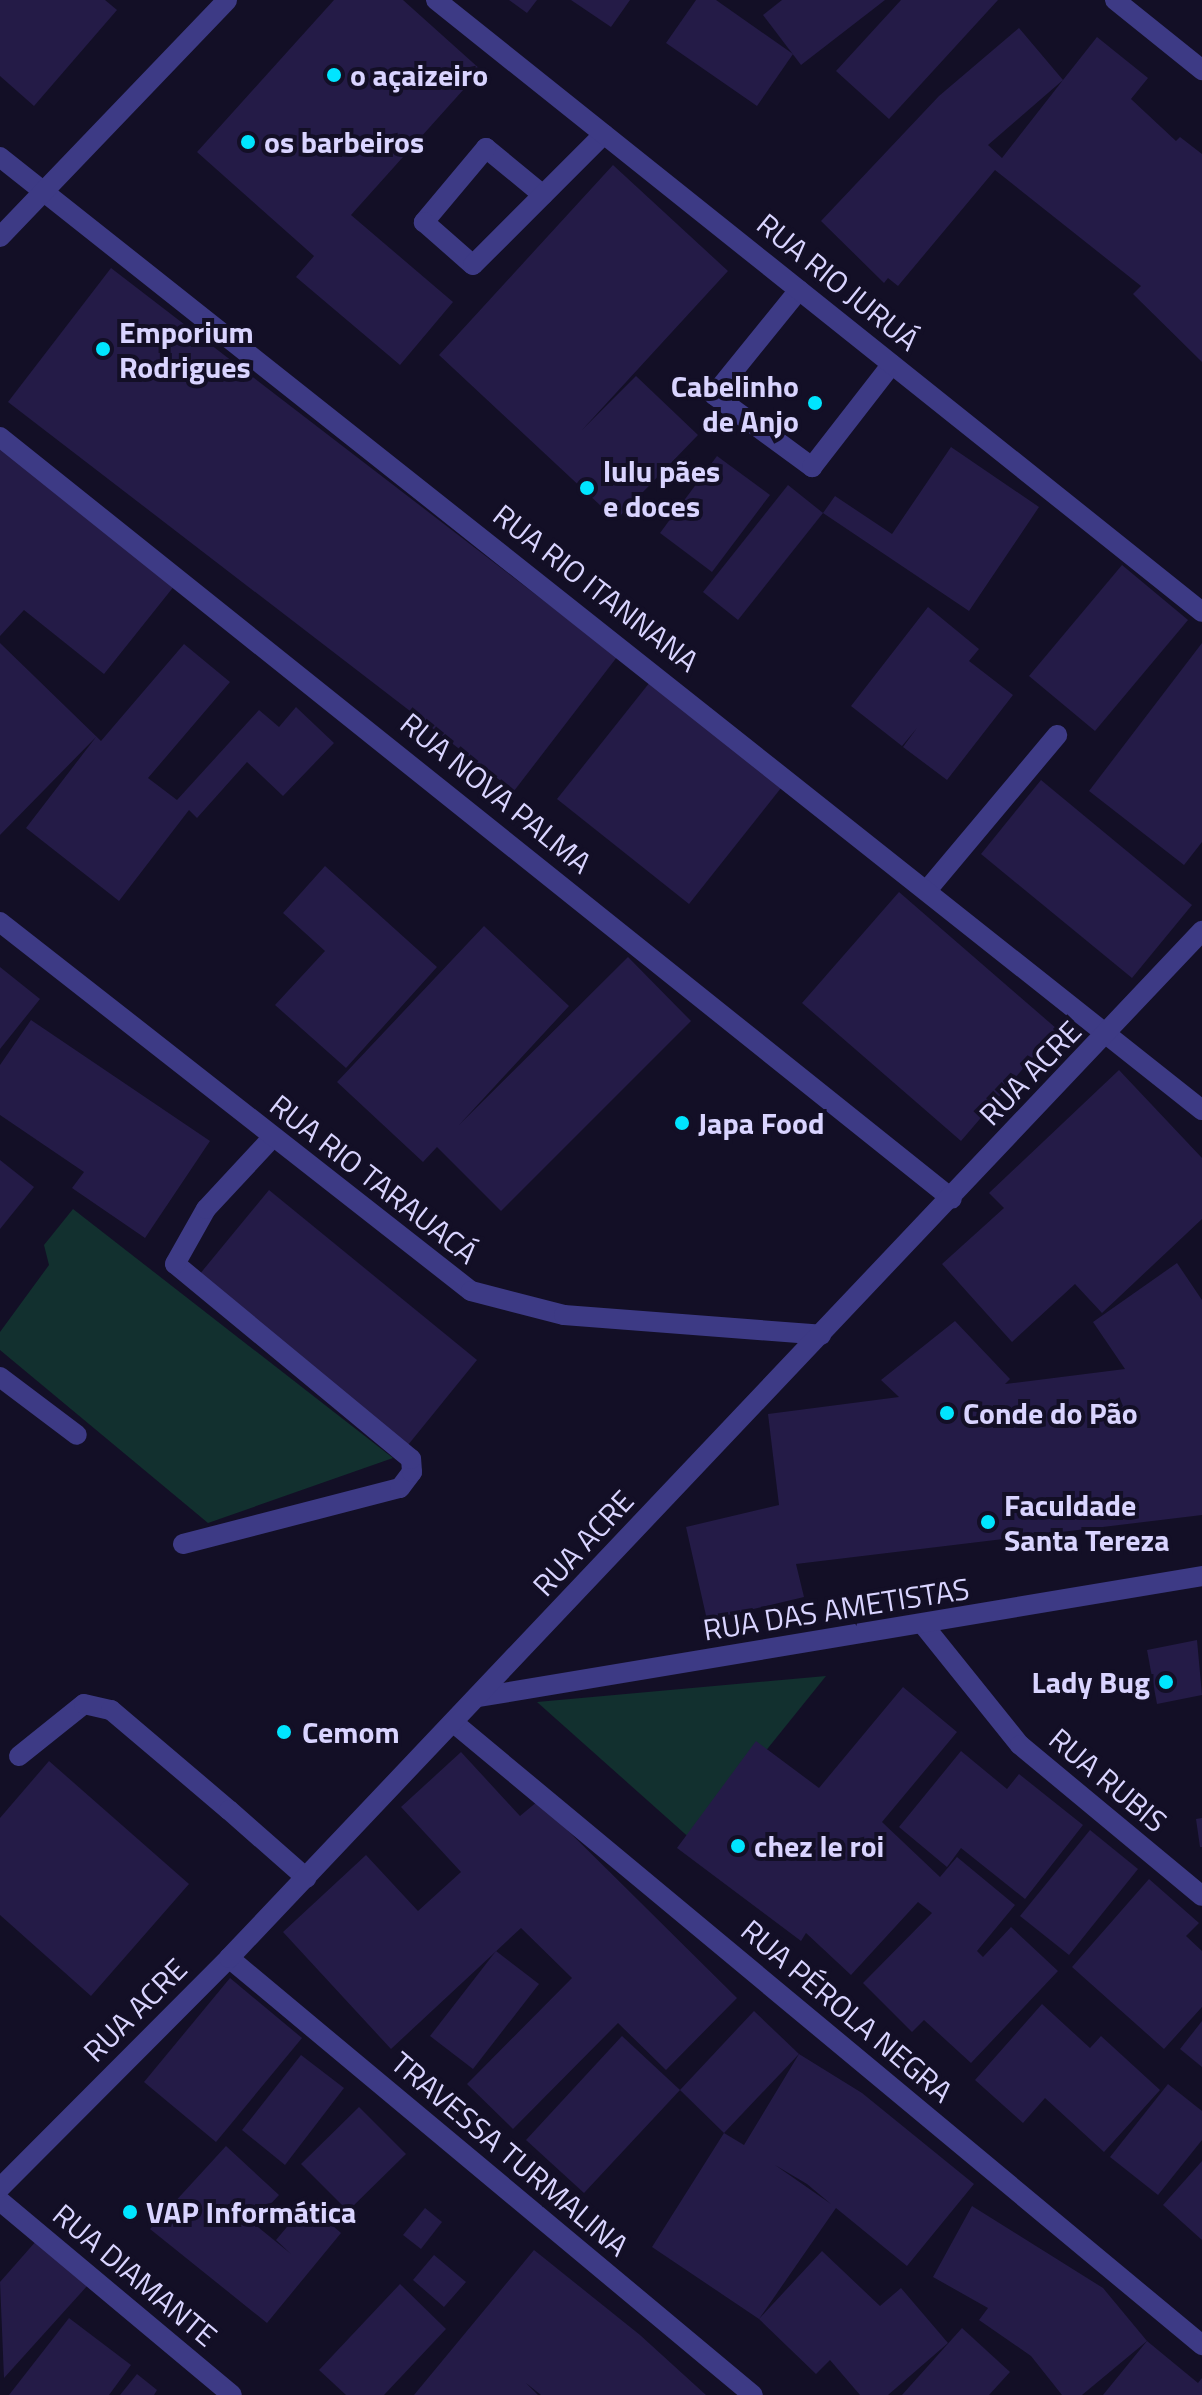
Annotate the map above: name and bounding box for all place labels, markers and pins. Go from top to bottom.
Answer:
place label: o açaizeiro [350,57,488,93]
marker: o açaizeiro [325,66,343,84]
place label: os barbeiros [264,124,424,160]
marker: os barbeiros [239,133,257,151]
place label: Emporium Rodrigues [119,314,254,384]
marker: Emporium Rodrigues [94,340,112,358]
place label: Cabelinho de Anjo [671,368,799,438]
marker: Cabelinho de Anjo [806,394,824,412]
place label: lulu pães e doces [603,453,720,524]
marker: lulu pães e doces [578,479,596,497]
place label: Japa Food [698,1105,824,1141]
marker: Japa Food [673,1114,691,1132]
place label: Conde do Pão [963,1395,1138,1431]
marker: Conde do Pão [938,1404,956,1422]
place label: Faculdade Santa Tereza [1004,1487,1170,1558]
marker: Faculdade Santa Tereza [979,1513,997,1531]
place label: Lady Bug [1032,1664,1150,1700]
marker: Lady Bug [1157,1673,1175,1691]
place label: Cemom [302,1714,400,1750]
marker: Cemom [273,1721,295,1743]
place label: chez le roi [754,1828,884,1864]
marker: chez le roi [729,1837,747,1855]
place label: VAP Informática [146,2194,356,2230]
marker: VAP Informática [121,2203,139,2221]

